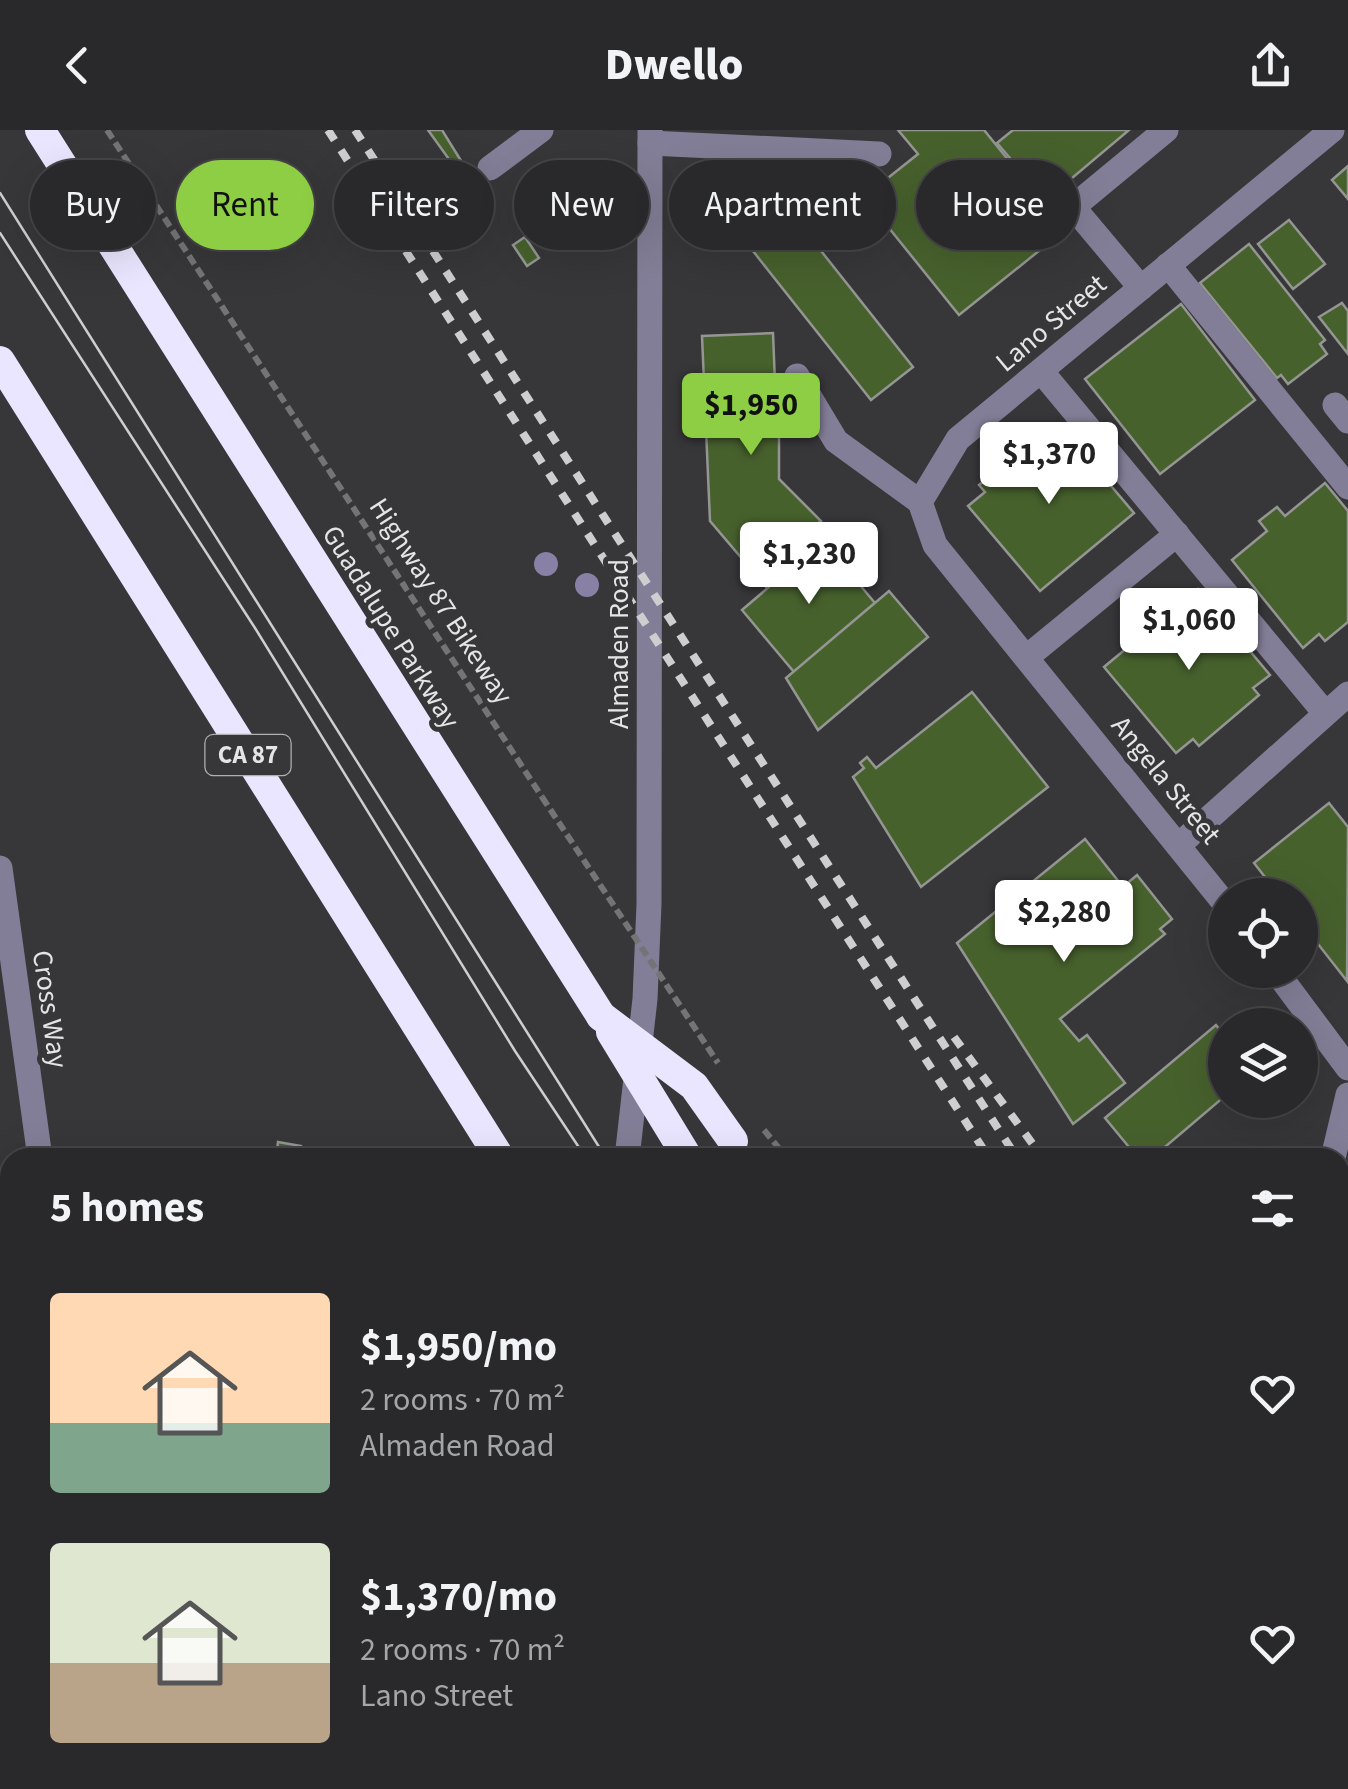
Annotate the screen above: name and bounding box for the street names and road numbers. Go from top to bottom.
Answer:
street label: Lano Street [987,264,1116,381]
street label: Highway 87 Bikeway [359,490,523,712]
street label: Guadalupe Parkway [312,518,470,736]
street label: Almaden Road [599,559,639,729]
street label: Angela Street [1102,707,1231,853]
road number: CA 87 [206,735,290,775]
street label: Cross Way [22,948,78,1070]

